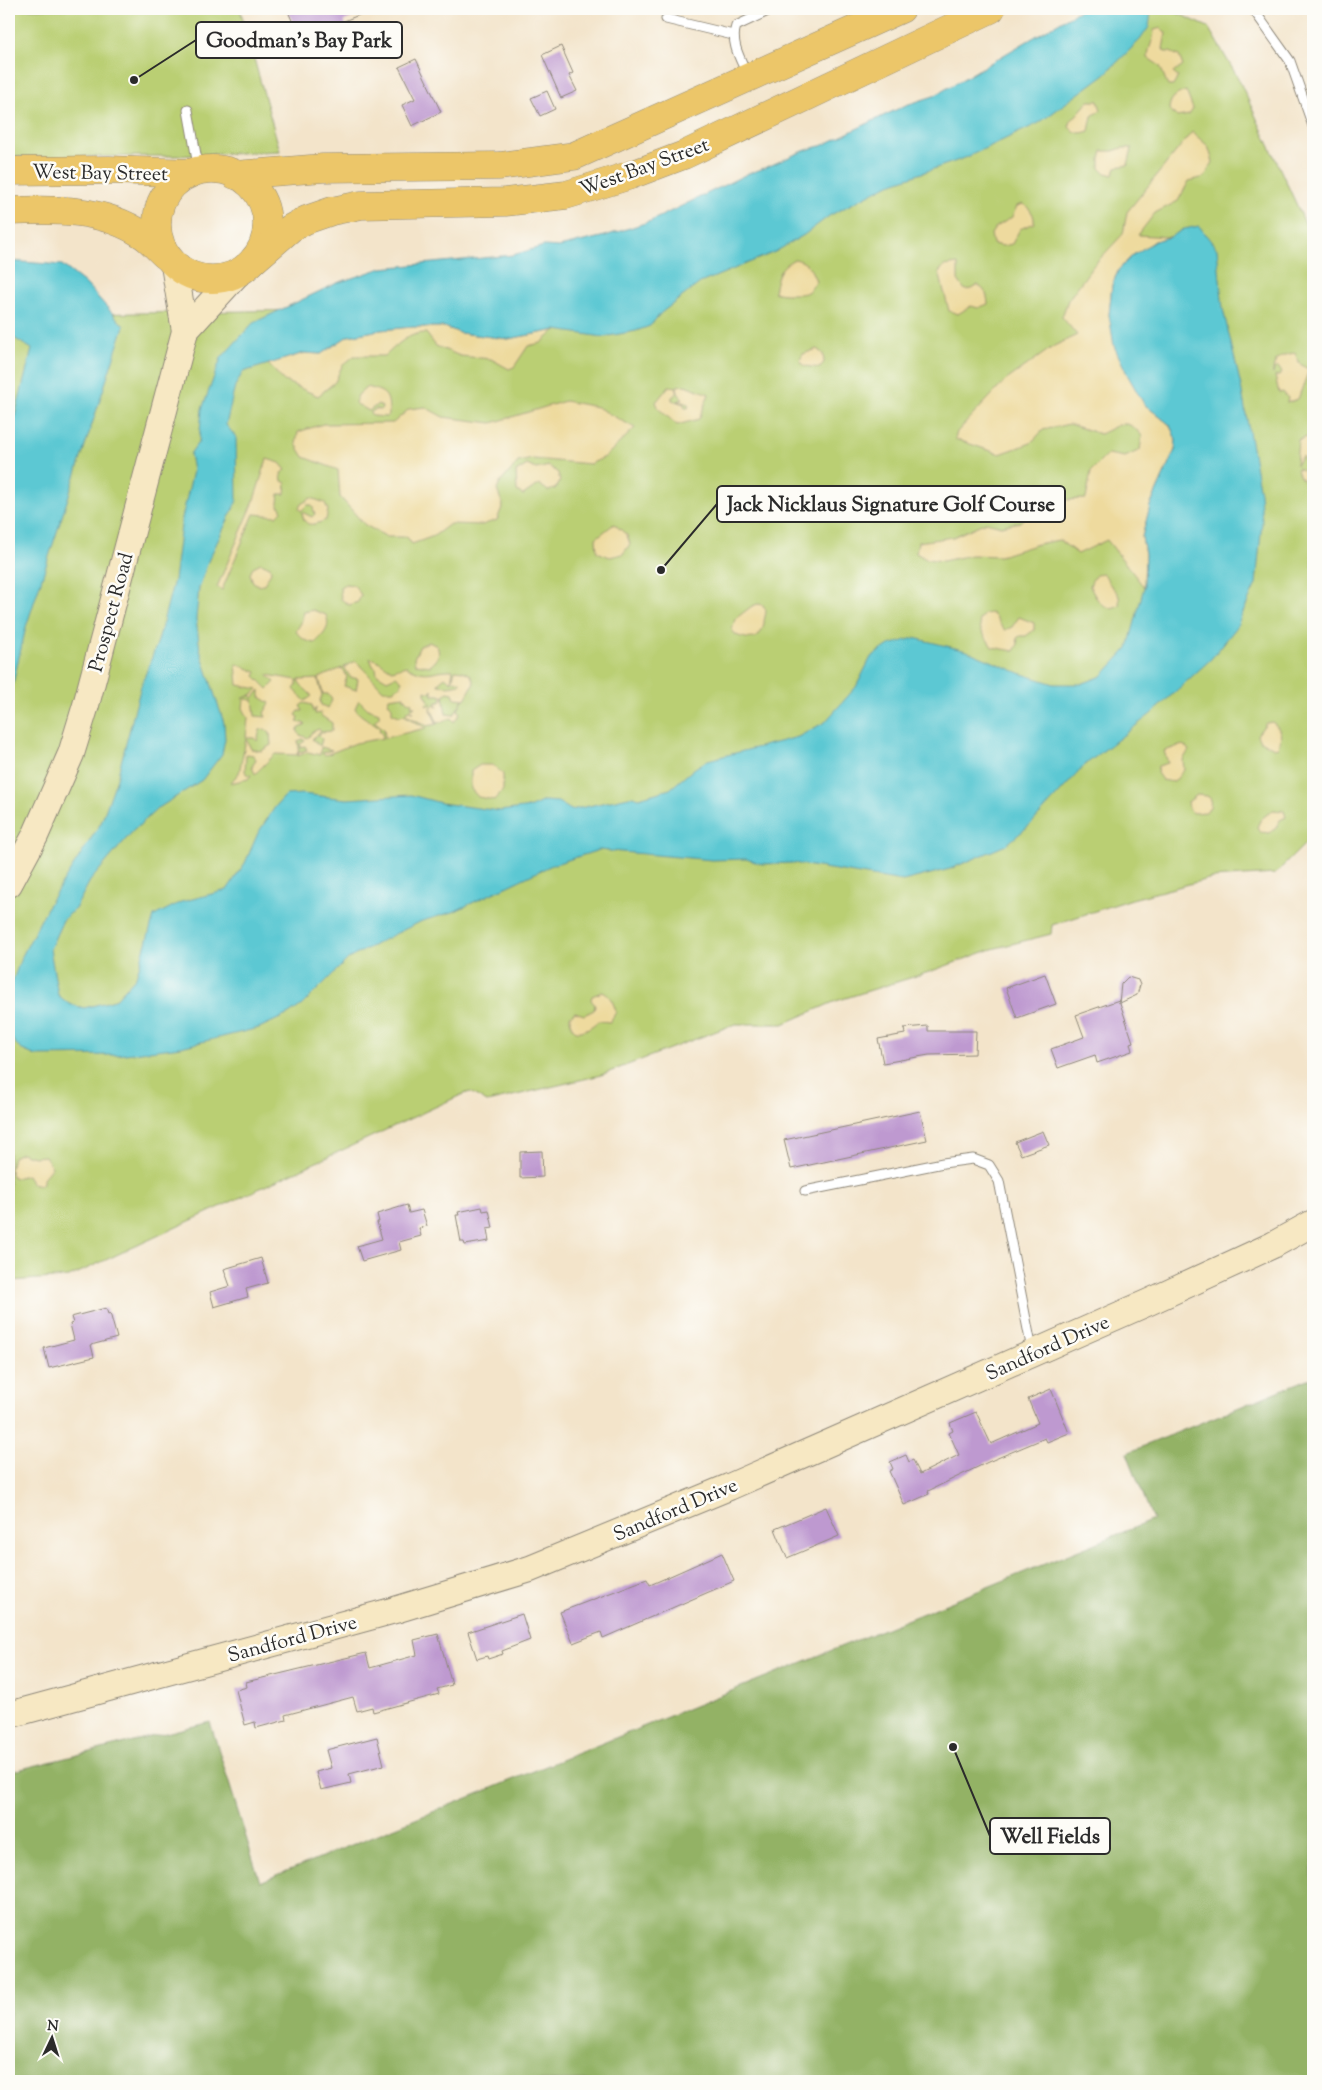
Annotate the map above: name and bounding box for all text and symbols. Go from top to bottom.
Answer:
callout: Goodman's Bay Park [196,22,402,58]
text: Goodman's Bay Park [206,27,393,57]
street label: West Bay Street [576,131,714,205]
street label: West Bay Street [32,159,168,190]
callout: Jack Nicklaus Signature Golf Course [717,486,1065,522]
text: Jack Nicklaus Signature Golf Course [725,491,1055,521]
street label: Prospect Road [83,550,142,676]
street label: Sandford Drive [982,1309,1115,1390]
street label: Sandford Drive [609,1472,743,1551]
street label: Sandford Drive [225,1609,360,1672]
callout: Well Fields [990,1818,1110,1854]
text: Well Fields [1000,1823,1100,1853]
north arrow [28,2012,78,2062]
text: N [46,2017,59,2037]

